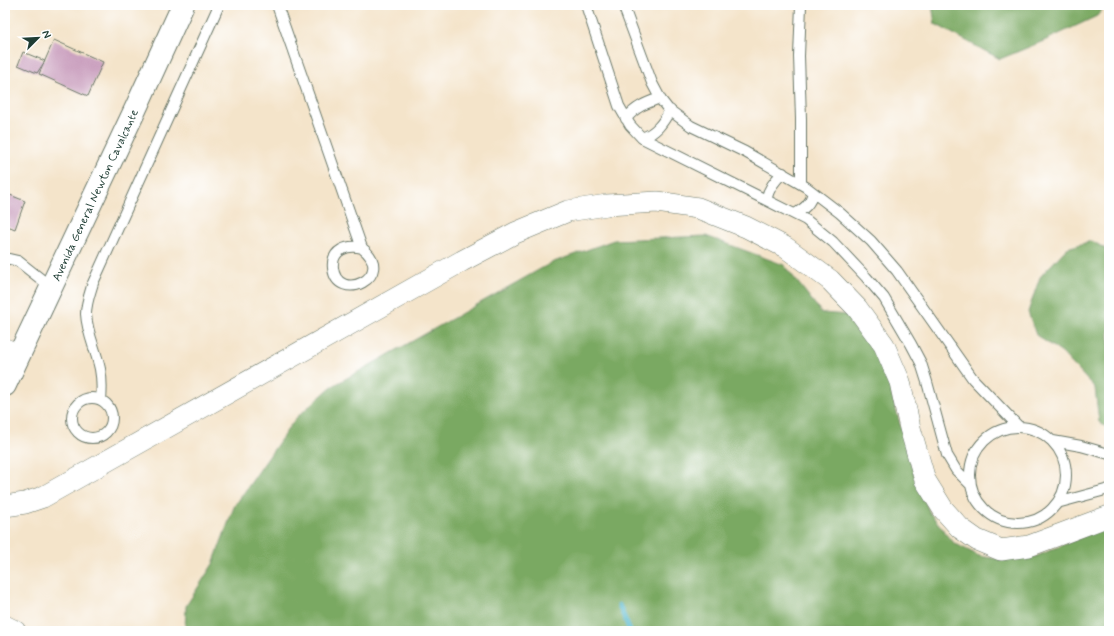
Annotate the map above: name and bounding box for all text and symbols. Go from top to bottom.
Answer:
north arrow [18,18,58,58]
text: N [38,28,54,41]
street label: Avenida General Newton Cavalcante [49,107,143,284]

